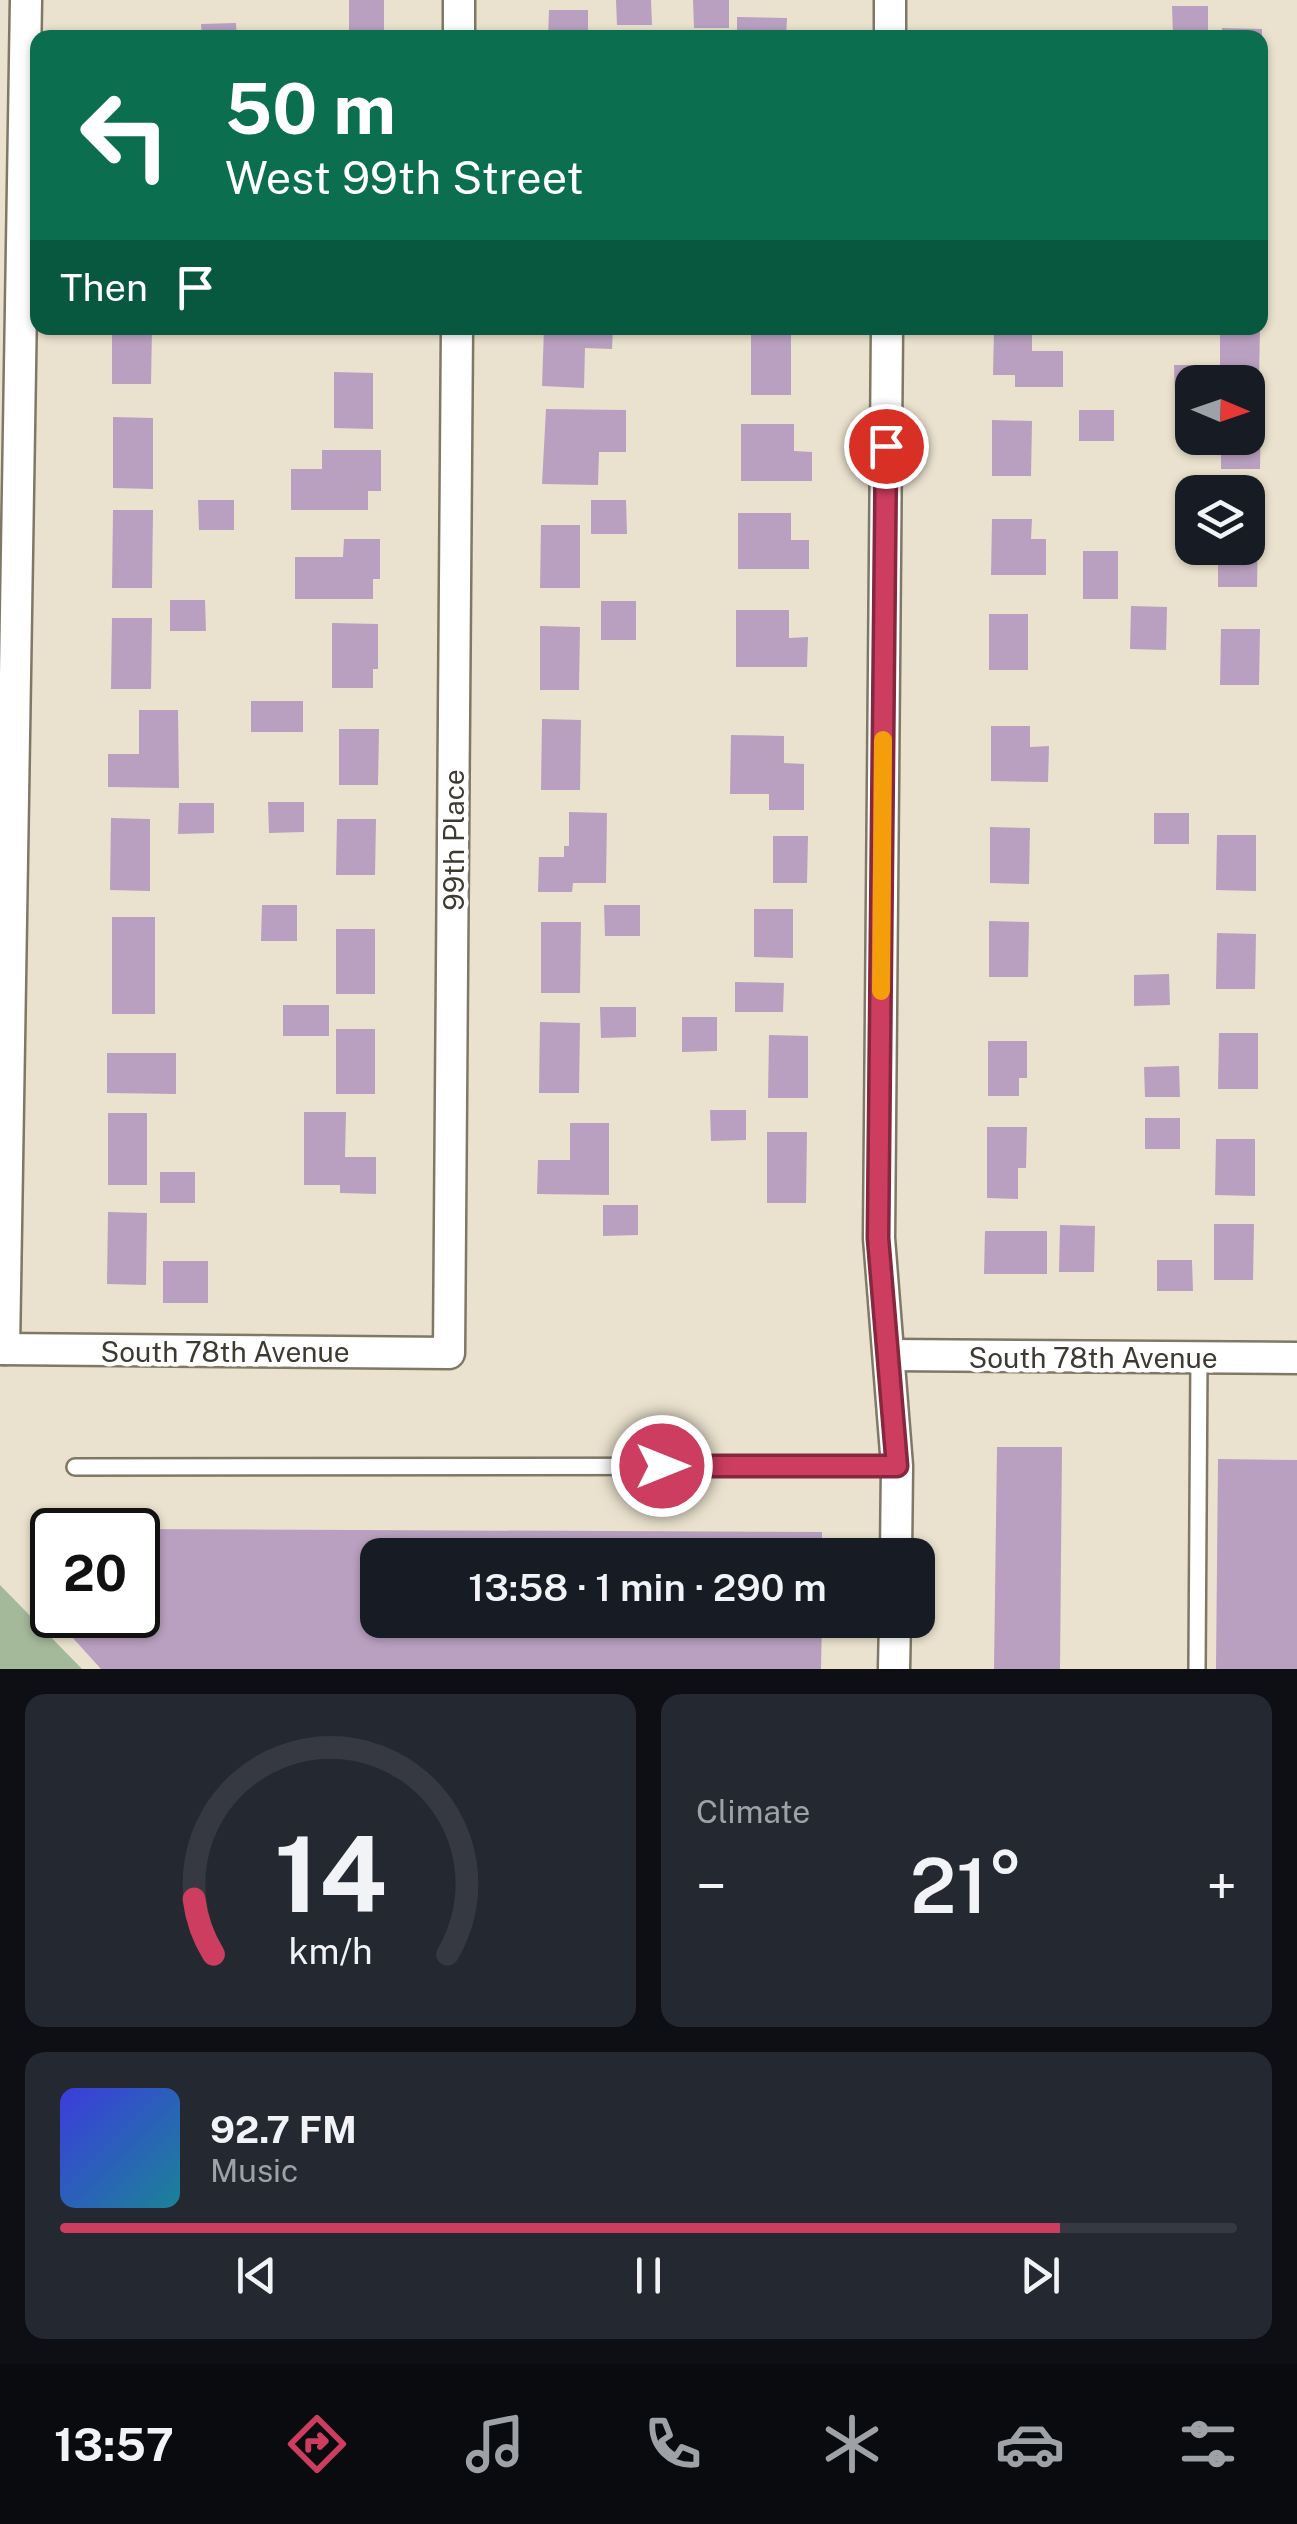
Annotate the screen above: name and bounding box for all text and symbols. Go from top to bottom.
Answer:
text: 50 m [225,67,396,150]
icon: left [60,70,190,200]
text: West 99th Street [225,151,584,204]
icon: arrive [168,260,223,315]
text: Then [60,265,148,310]
north arrow [1175,365,1265,455]
map controls [1175,365,1265,565]
pin [844,404,929,489]
icon: arrive [859,419,914,474]
button: layers [1175,475,1265,565]
street label: 99th Place [437,769,470,911]
street label: South 78th Avenue [100,1335,350,1368]
street label: South 78th Avenue [968,1341,1218,1374]
position arrow [610,1414,714,1518]
speed limit sign: 20 [30,1508,160,1638]
text: 13:58 · 1 min · 290 m [468,1565,827,1610]
text: Climate [696,1793,810,1830]
text: 14 [274,1813,387,1935]
text: 21° [910,1842,1023,1930]
text: − [696,1854,727,1918]
text: + [1207,1854,1237,1918]
text: km/h [288,1930,373,1972]
text: 92.7 FM [210,2107,357,2152]
text: Music [210,2152,298,2189]
icon: previous [229,2248,284,2303]
icon: pause [621,2248,676,2303]
icon: next [1013,2248,1068,2303]
icon: directions [282,2409,352,2479]
icon: music [460,2409,530,2479]
icon: phone [638,2409,708,2479]
icon: climate [817,2409,887,2479]
icon: car [995,2409,1065,2479]
icon: filters [1173,2409,1243,2479]
text: 13:57 [54,2418,174,2471]

